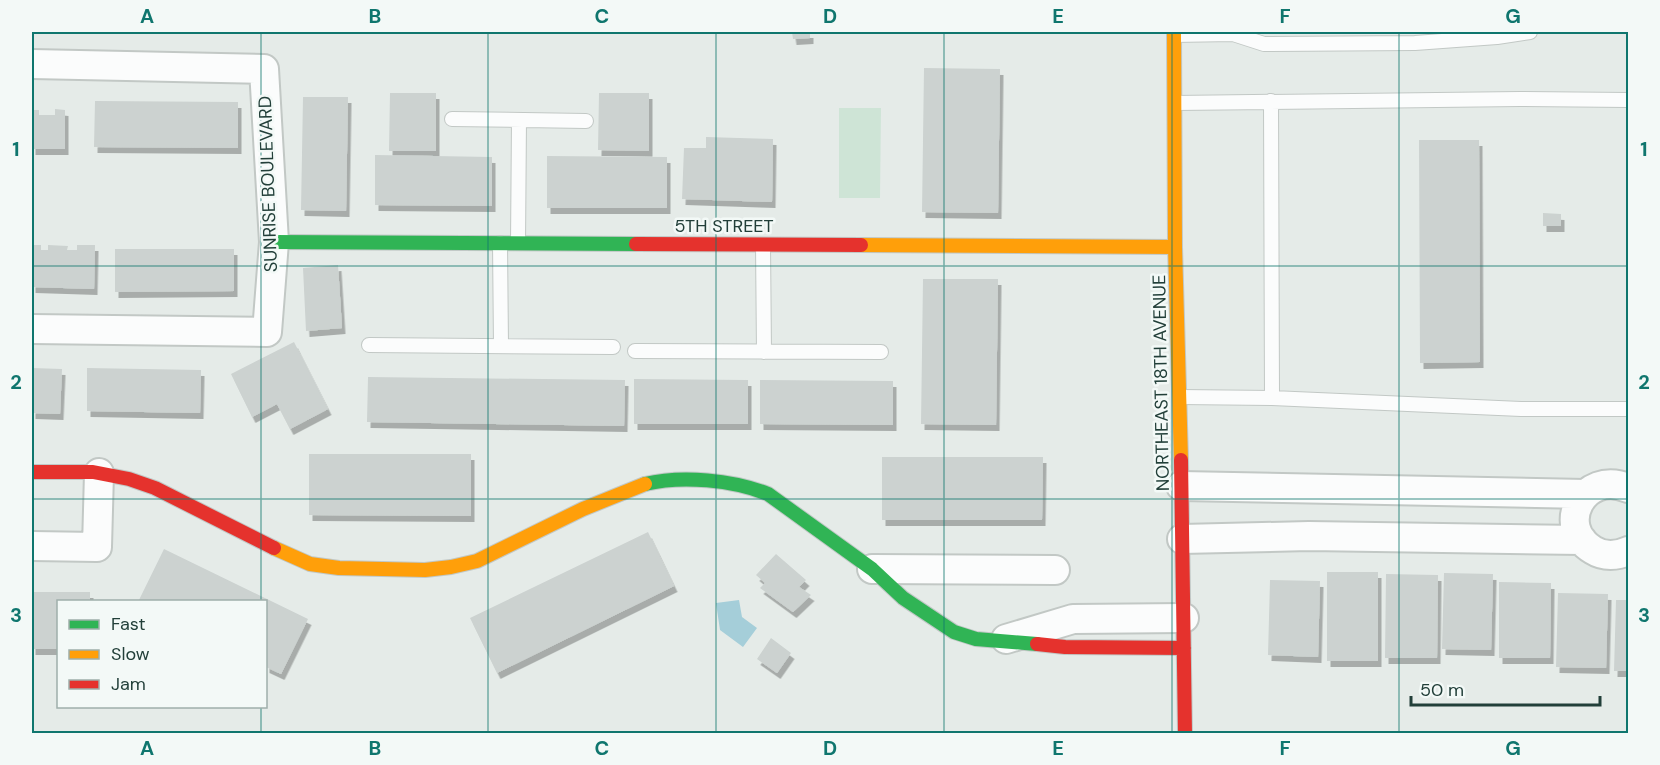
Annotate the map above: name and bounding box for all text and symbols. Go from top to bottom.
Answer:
text: A [140,3,154,29]
text: B [369,3,381,29]
text: C [595,3,609,29]
text: D [823,3,837,29]
text: E [1052,3,1064,29]
text: F [1279,3,1291,29]
text: G [1505,3,1521,29]
street label: SUNRISE BOULEVARD [253,95,283,273]
text: 1 [12,136,20,162]
text: 1 [1640,136,1648,162]
street label: 5TH STREET [674,214,774,238]
street label: NORTHEAST 18TH AVENUE [1147,275,1175,491]
text: 2 [10,369,22,395]
text: 2 [1638,369,1650,395]
legend [57,600,267,708]
text: 3 [10,602,22,628]
text: 3 [1638,602,1650,628]
text: Fast [111,612,146,636]
text: Slow [111,642,150,666]
scale bar [1411,669,1600,707]
text: Jam [111,672,146,696]
text: 50 m [1420,678,1464,702]
text: A [140,735,154,761]
text: B [369,735,381,761]
text: C [595,735,609,761]
text: D [823,735,837,761]
text: E [1052,735,1064,761]
text: F [1279,735,1291,761]
text: G [1505,735,1521,761]

